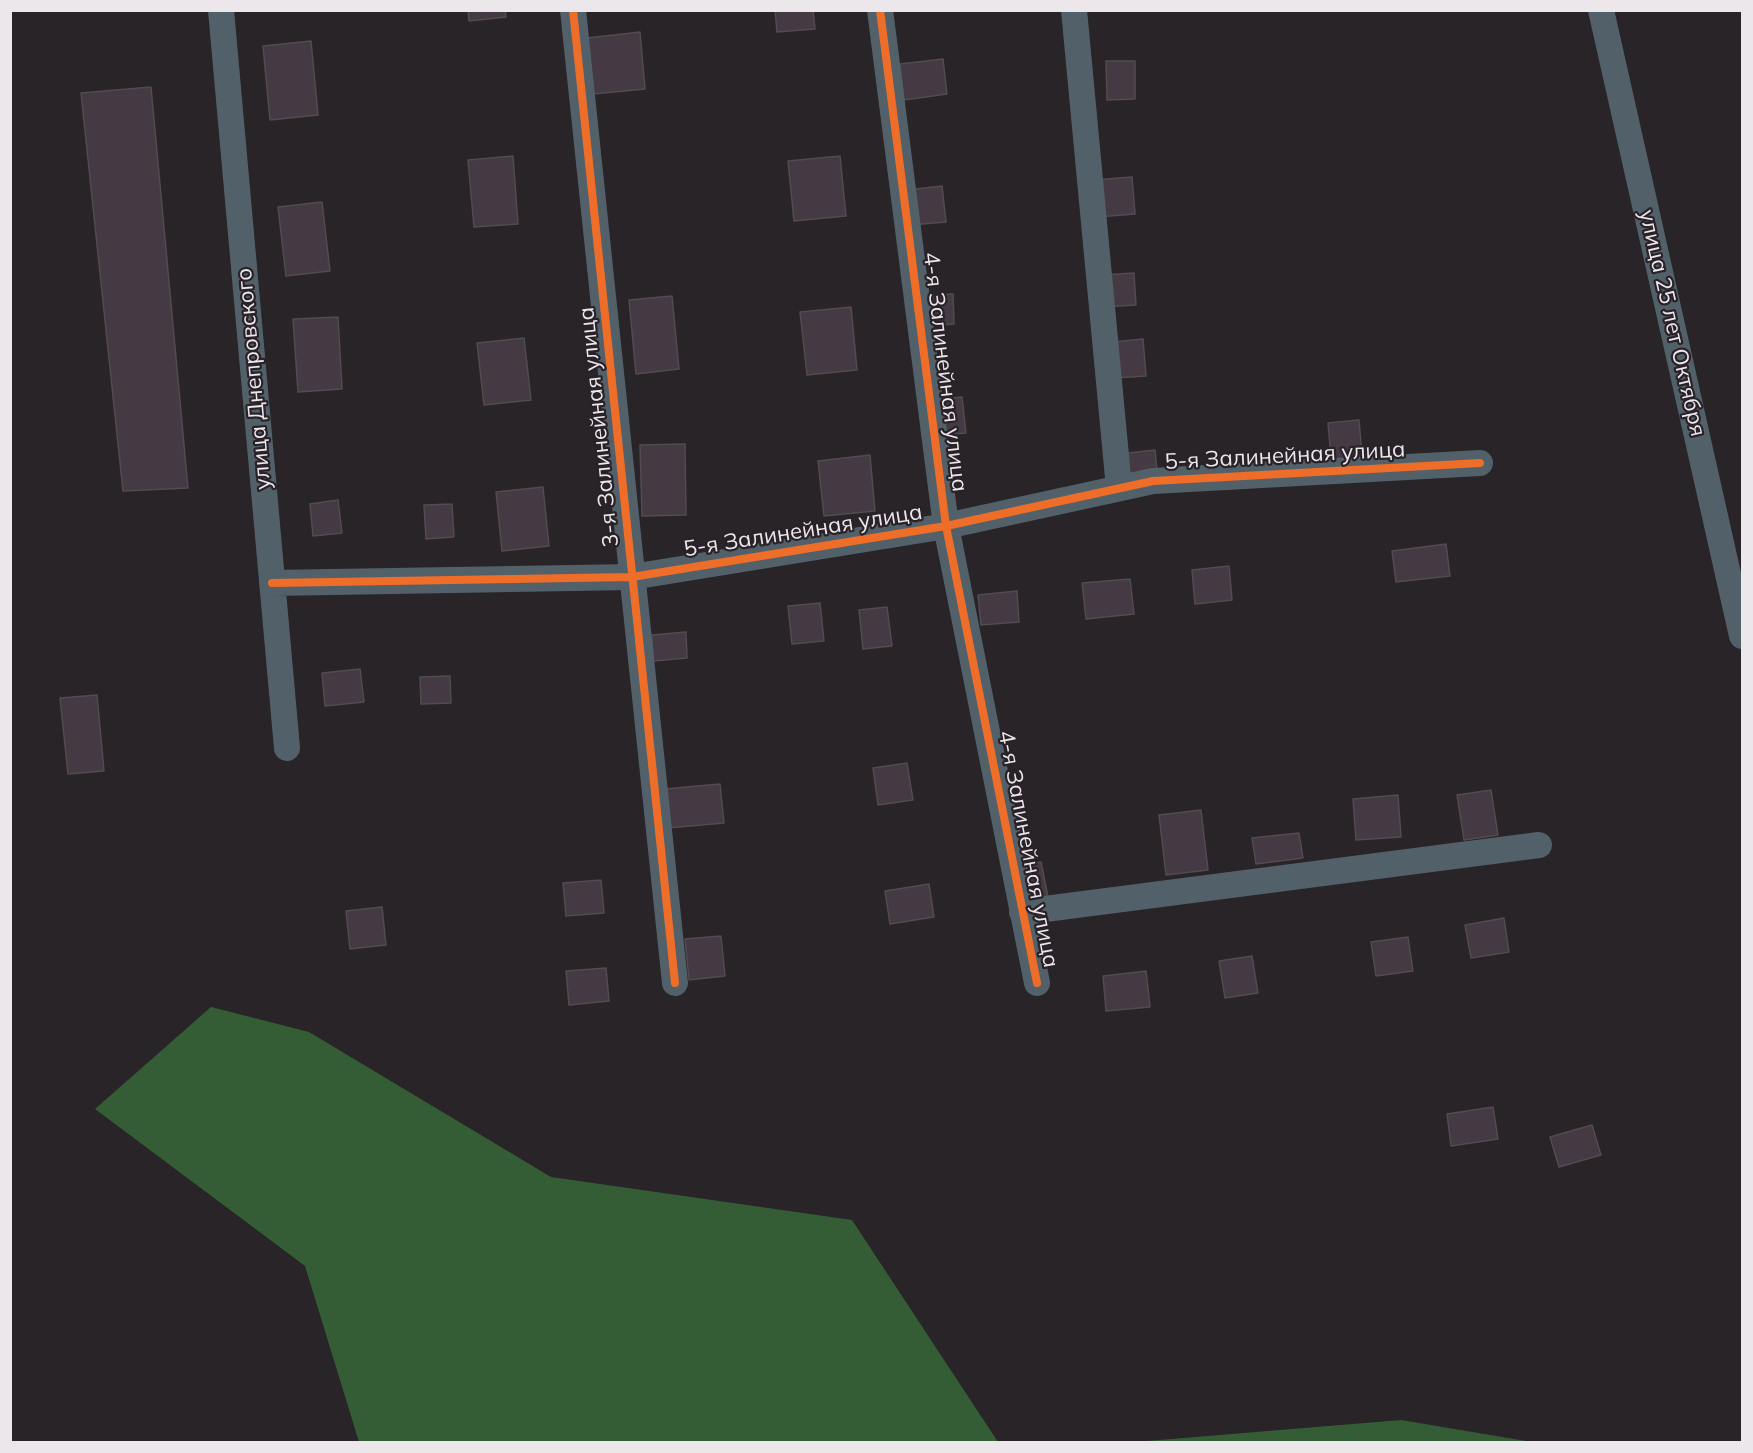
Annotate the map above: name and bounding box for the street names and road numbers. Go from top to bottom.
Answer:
street label: улица 25 лет Октября [1633,207,1711,439]
street label: 4-я Залинейная улица [917,251,973,493]
street label: улица Днепровского [231,267,277,491]
street label: 3-я Залинейная улица [573,306,625,548]
street label: 5-я Залинейная улица [1164,437,1406,475]
street label: 5-я Залинейная улица [682,499,924,563]
street label: 4-я Залинейная улица [992,728,1064,970]

